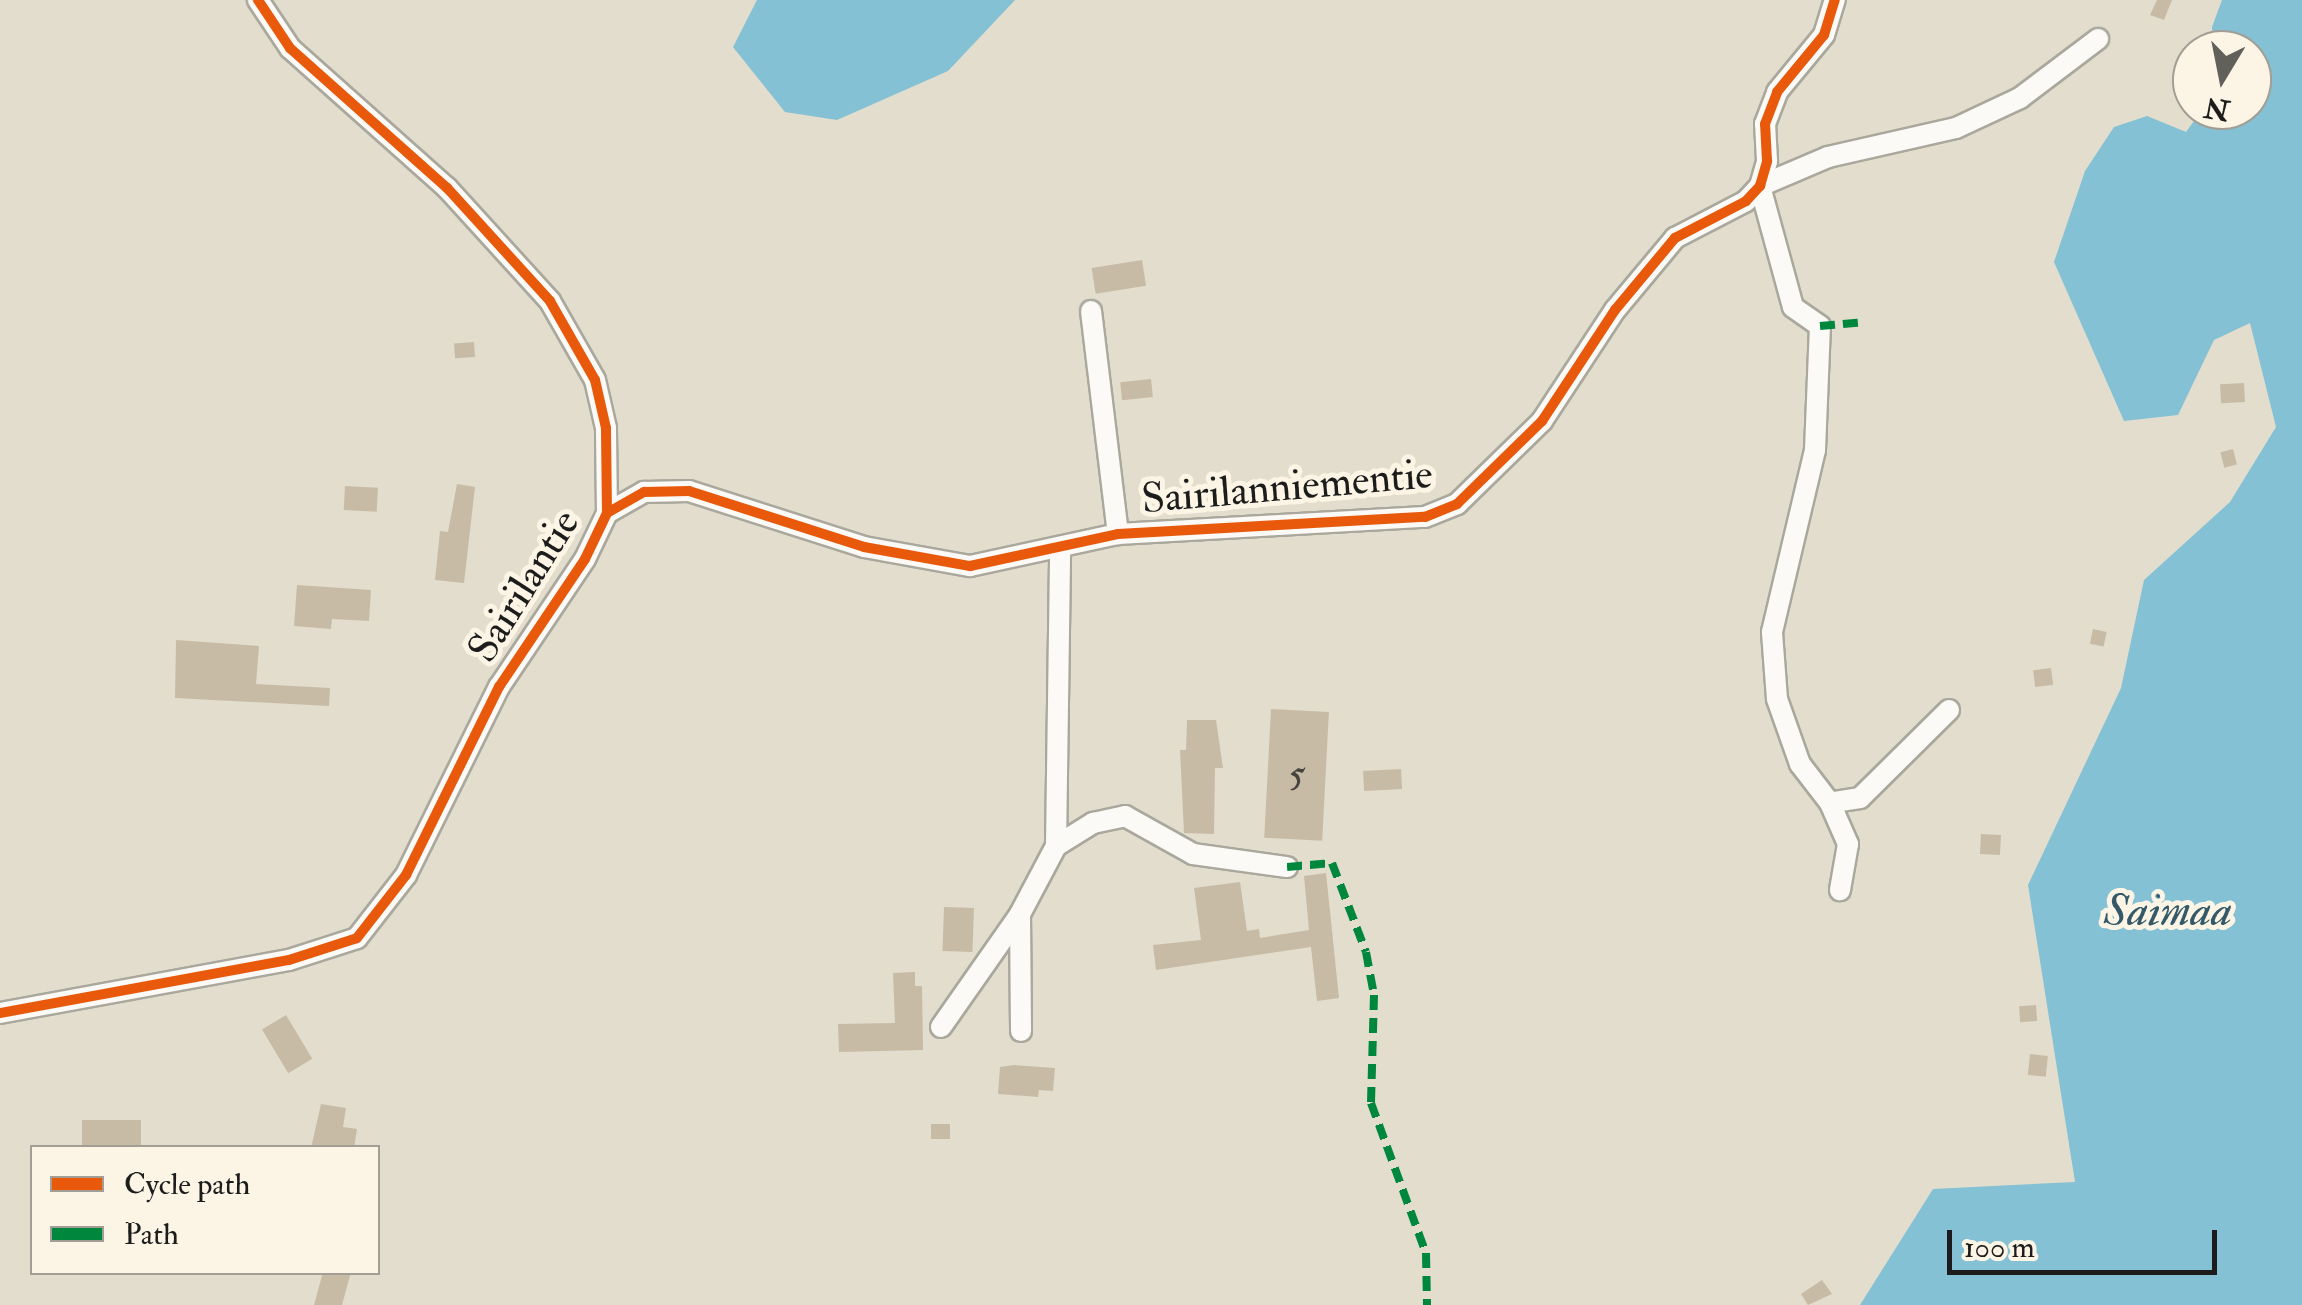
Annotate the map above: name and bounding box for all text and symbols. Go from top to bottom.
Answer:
north arrow [2172,30,2272,130]
text: N [2202,89,2232,127]
street label: Sairilanniementie [1139,449,1435,525]
street label: Sairilantie [458,500,590,672]
house number: 5 [1289,752,1305,798]
water label: Saimaa [2104,885,2232,939]
legend [30,1145,380,1275]
text: Cycle path [124,1166,250,1203]
scale bar [1952,1210,2222,1272]
text: Path [124,1216,179,1253]
text: 100 m [1964,1229,2035,1266]

